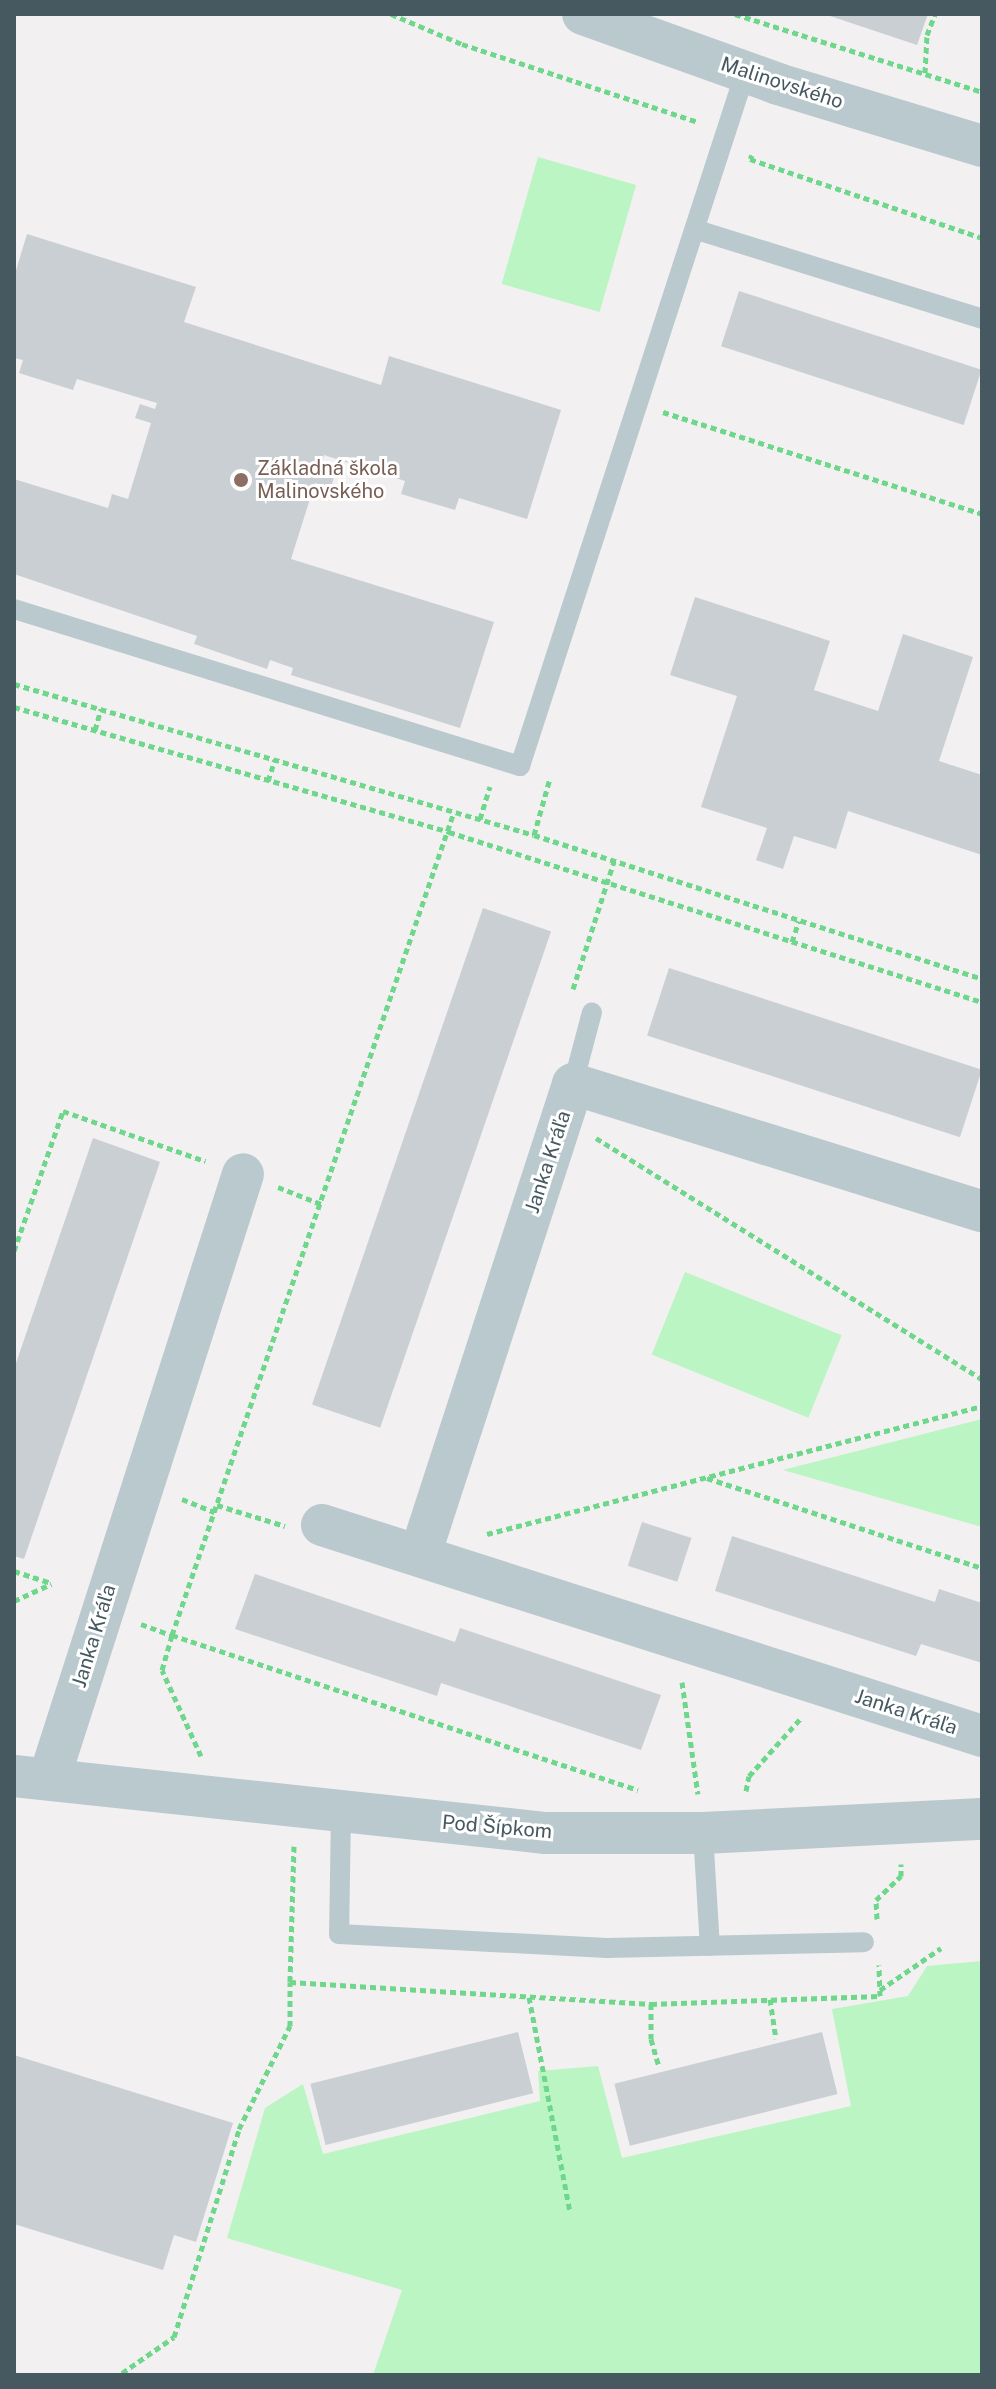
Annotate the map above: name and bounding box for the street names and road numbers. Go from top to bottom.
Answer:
street label: Malinovského [718,52,846,114]
street label: Janka Kráľa [520,1108,576,1216]
street label: Janka Kráľa [67,1582,121,1690]
street label: Janka Kráľa [852,1684,960,1740]
street label: Pod Šípkom [441,1810,553,1844]

